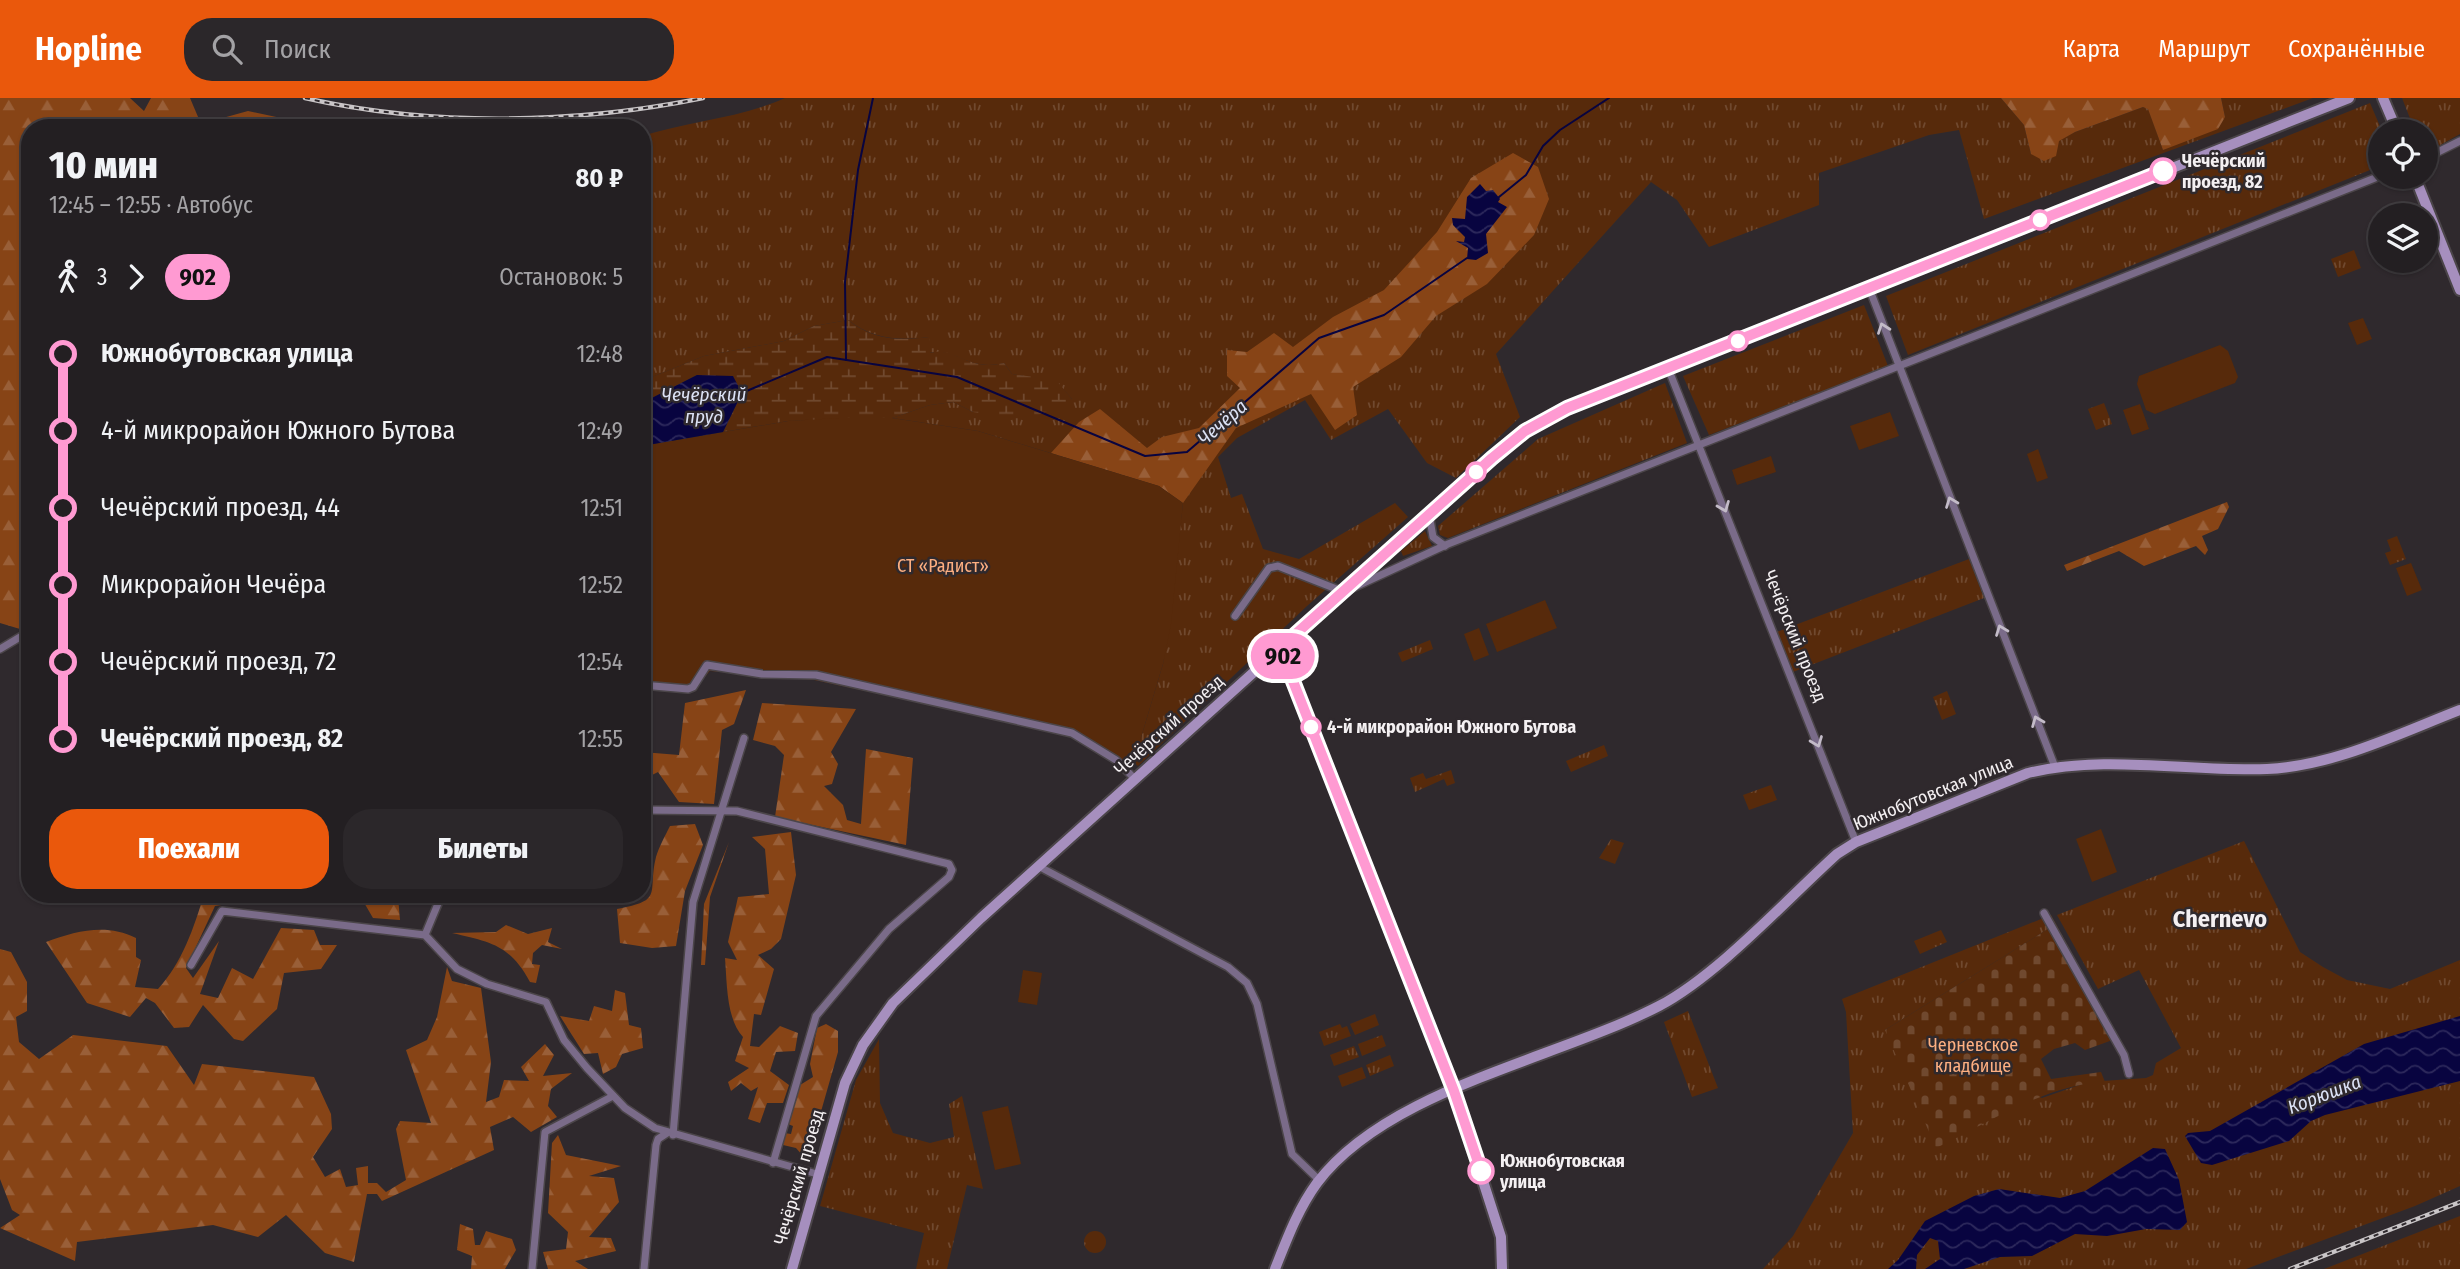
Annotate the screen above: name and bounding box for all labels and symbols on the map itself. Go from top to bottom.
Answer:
place label: Чечёрский проезд, 82 [2182,150,2265,193]
marker: Чечёрский проезд, 82 [2150,158,2176,184]
unlabelled marker [2030,210,2050,230]
one-way arrow [1878,322,1892,334]
unlabelled marker [1728,331,1748,351]
water label: Чечёрский пруд [662,383,747,428]
water label: Чечёра [1193,395,1252,450]
unlabelled marker [1466,462,1486,482]
one-way arrow [1946,497,1960,509]
one-way arrow [1716,501,1730,513]
park label: СТ «Радист» [897,555,989,577]
street label: Чечёрский проезд [1759,567,1831,705]
one-way arrow [1996,625,2010,637]
line badge: 902 [1243,633,1323,679]
street label: Чечёрский проезд [1110,670,1228,780]
place label: 4-й микрорайон Южного Бутова [1327,716,1576,738]
one-way arrow [2031,716,2045,728]
marker: 4-й микрорайон Южного Бутова [1301,717,1321,737]
one-way arrow [1809,735,1823,747]
street label: Южнобутовская улица [1850,751,2016,835]
district label: Chernevo [2173,905,2267,933]
park label: Черневское кладбище [1928,1034,2018,1077]
water label: Корюшка [2284,1070,2364,1119]
street label: Чечёрский проезд [769,1107,829,1247]
place label: Южнобутовская улица [1499,1150,1625,1193]
marker: Южнобутовская улица [1468,1158,1494,1184]

